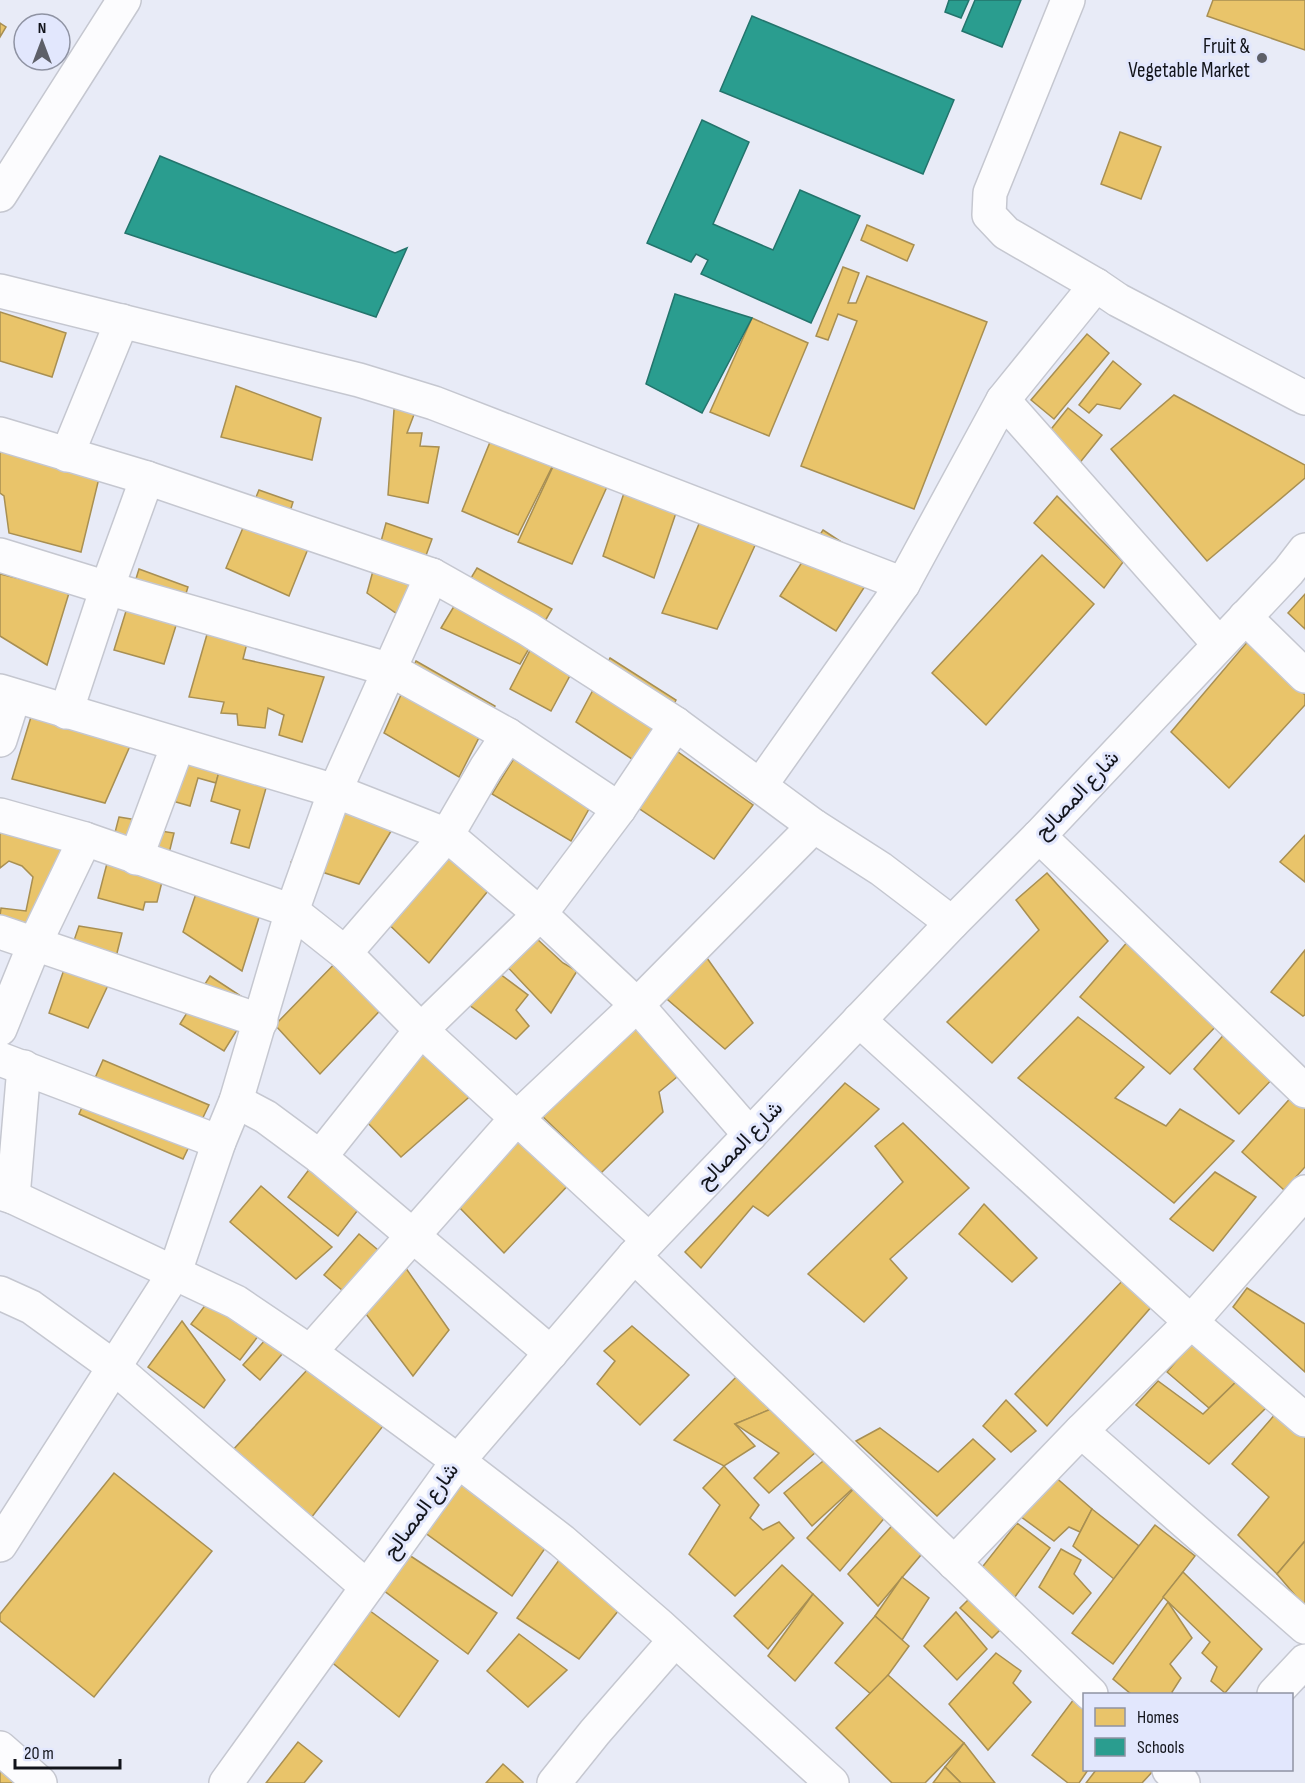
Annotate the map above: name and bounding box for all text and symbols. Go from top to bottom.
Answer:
north arrow [12,12,72,72]
text: N [38,19,46,38]
place label: Fruit & Vegetable Market [1128,34,1250,83]
marker: Fruit & Vegetable Market [1255,51,1269,65]
street label: شارع المصالح [1029,745,1125,845]
street label: شارع المصالح [692,1096,789,1195]
street label: شارع المصالح [378,1458,465,1564]
legend [1083,1693,1293,1771]
text: Homes [1137,1707,1179,1728]
scale bar [15,1732,120,1770]
text: Schools [1137,1737,1184,1758]
text: 20 m [24,1743,54,1764]

